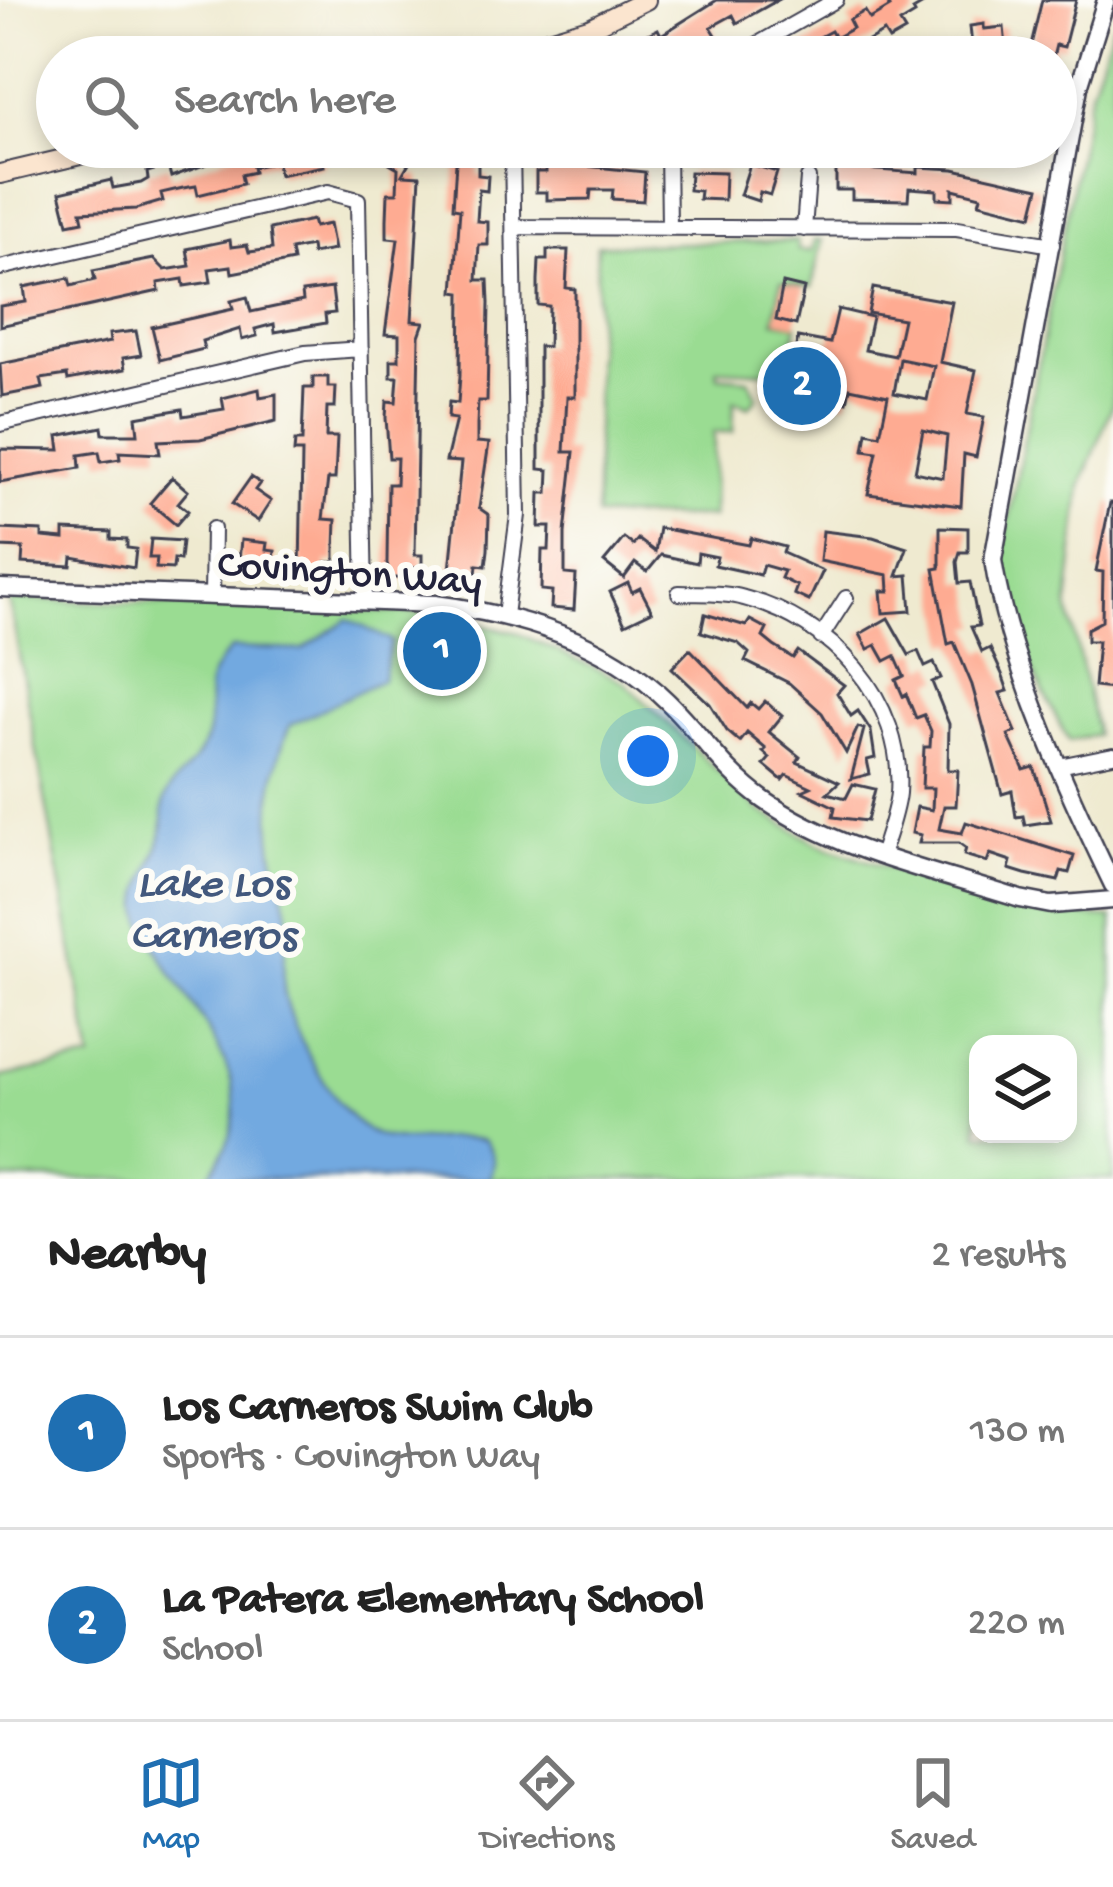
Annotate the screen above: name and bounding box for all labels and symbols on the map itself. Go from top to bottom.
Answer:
pin: 2 [763,341,841,431]
street label: Covington Way [216,543,483,610]
pin: 1 [403,606,481,696]
your location [618,726,678,786]
water label: Lake Los Carneros [130,860,300,965]

